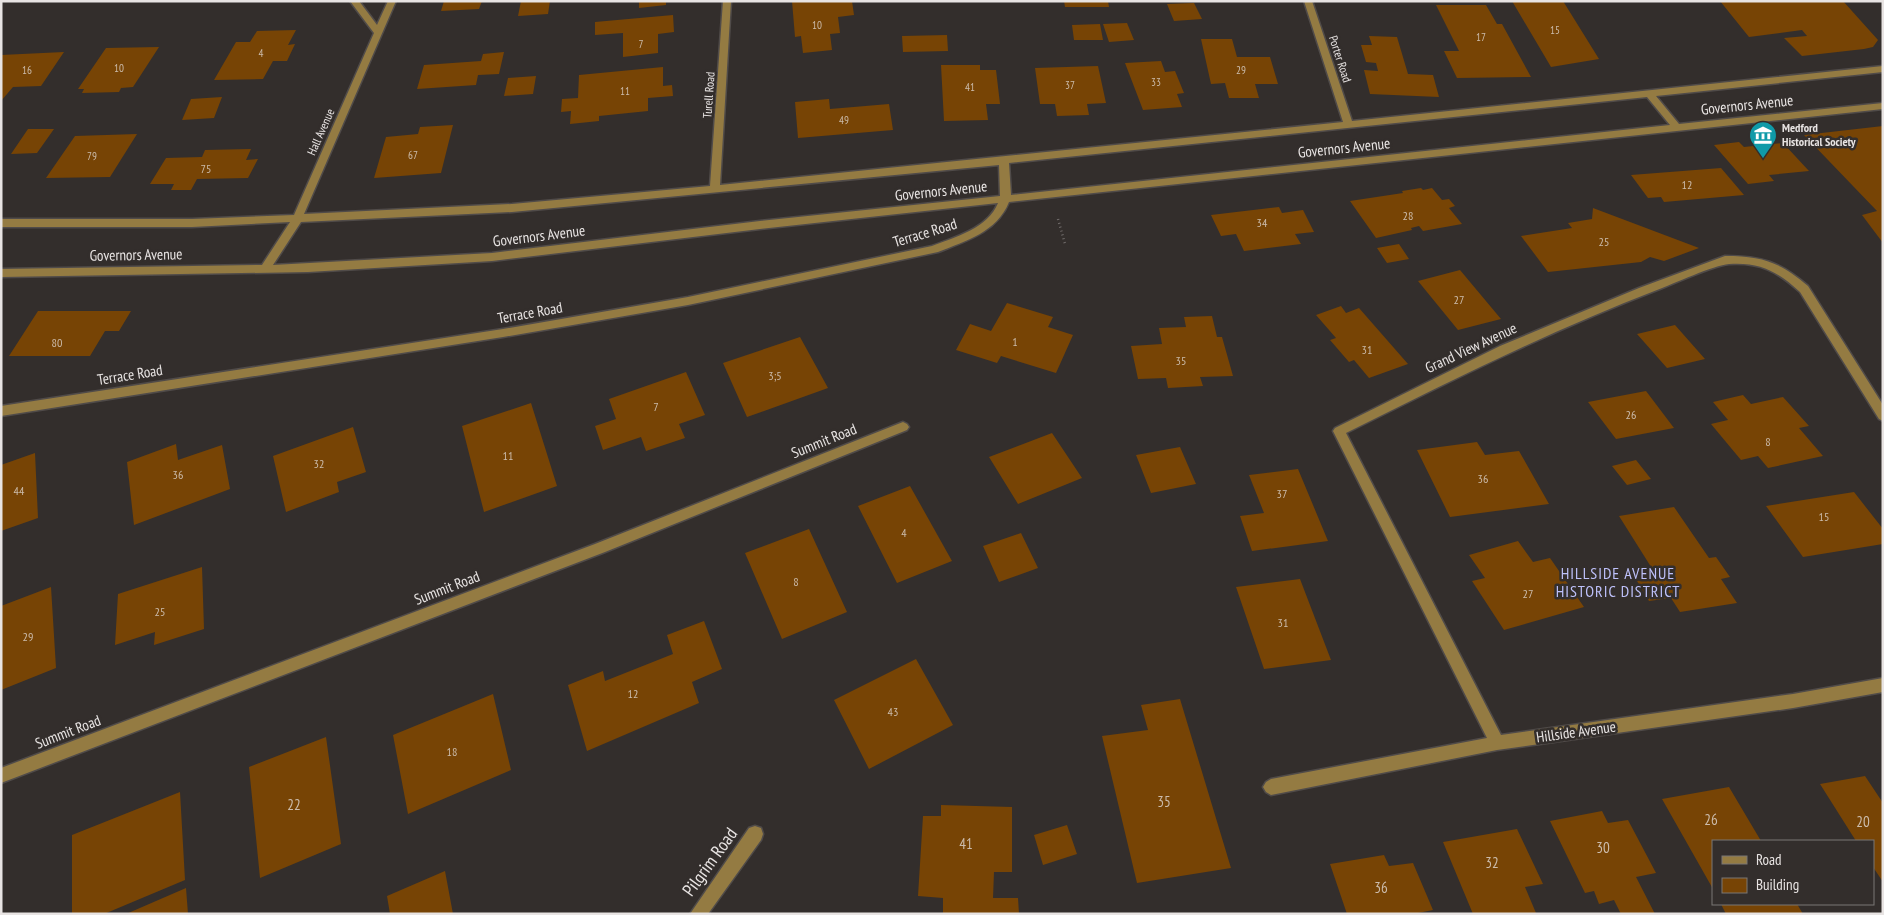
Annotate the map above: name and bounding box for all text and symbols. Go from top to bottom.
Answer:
house number: 10 [812,18,822,32]
house number: 15 [1550,23,1560,37]
house number: 17 [1476,30,1486,44]
street label: Porter Road [1326,34,1355,84]
house number: 7 [639,37,644,51]
house number: 4 [259,46,264,60]
house number: 10 [114,61,124,75]
house number: 16 [22,63,32,77]
house number: 29 [1236,63,1246,77]
street label: Turell Road [699,71,718,119]
house number: 33 [1151,75,1161,89]
house number: 37 [1065,78,1075,92]
house number: 41 [965,80,975,94]
house number: 11 [620,84,630,98]
street label: Governors Avenue [1700,90,1794,119]
street label: Hall Avenue [304,106,337,157]
house number: 49 [839,113,849,127]
museum icon: Medford Historical Society [1748,120,1778,159]
place label: Medford Historical Society [1782,120,1856,149]
street label: Governors Avenue [1297,133,1391,162]
house number: 67 [408,148,418,162]
house number: 79 [87,149,97,163]
house number: 75 [201,161,211,176]
street label: Governors Avenue [894,176,988,205]
house number: 12 [1682,177,1692,192]
house number: 28 [1403,208,1413,223]
street label: Terrace Road [891,214,959,251]
house number: 34 [1257,215,1268,230]
street label: Governors Avenue [492,220,586,251]
house number: 25 [1599,234,1609,249]
street label: Governors Avenue [89,244,183,265]
house number: 27 [1454,292,1464,307]
street label: Terrace Road [496,297,564,328]
street label: Grand View Avenue [1422,318,1520,377]
house number: 1 [1012,334,1018,349]
house number: 80 [52,335,62,350]
house number: 31 [1362,342,1372,357]
house number: 35 [1176,353,1186,368]
street label: Terrace Road [96,360,164,389]
house number: 3;5 [768,368,782,383]
house number: 7 [653,399,659,414]
house number: 26 [1626,407,1636,422]
street label: Summit Road [788,419,859,462]
house number: 8 [1765,434,1771,449]
house number: 11 [503,448,513,463]
house number: 32 [314,456,324,471]
house number: 36 [173,467,183,482]
house number: 36 [1478,471,1488,486]
house number: 44 [14,483,25,498]
house number: 37 [1277,486,1287,501]
house number: 15 [1819,509,1829,524]
house number: 4 [901,525,907,540]
district label: HILLSIDE AVENUE HISTORIC DISTRICT [1556,563,1680,601]
street label: Summit Road [411,566,482,609]
house number: 8 [793,574,799,589]
house number: 27 [1523,586,1533,601]
house number: 25 [155,604,165,619]
house number: 31 [1278,615,1288,630]
house number: 29 [23,629,33,644]
house number: 12 [628,686,638,701]
house number: 43 [888,704,898,719]
street label: Summit Road [32,710,103,753]
street label: Hillside Avenue [1535,717,1617,746]
house number: 18 [447,744,457,759]
house number: 35 [1157,792,1171,811]
house number: 22 [287,795,301,814]
house number: 26 [1704,810,1718,829]
house number: 20 [1856,812,1870,831]
street label: Pilgrim Road [677,823,742,900]
house number: 41 [959,834,973,853]
house number: 30 [1596,838,1610,857]
legend [1712,840,1874,905]
text: Road [1756,850,1782,869]
house number: 32 [1485,853,1499,872]
text: Building [1756,875,1799,894]
house number: 36 [1374,878,1388,897]

